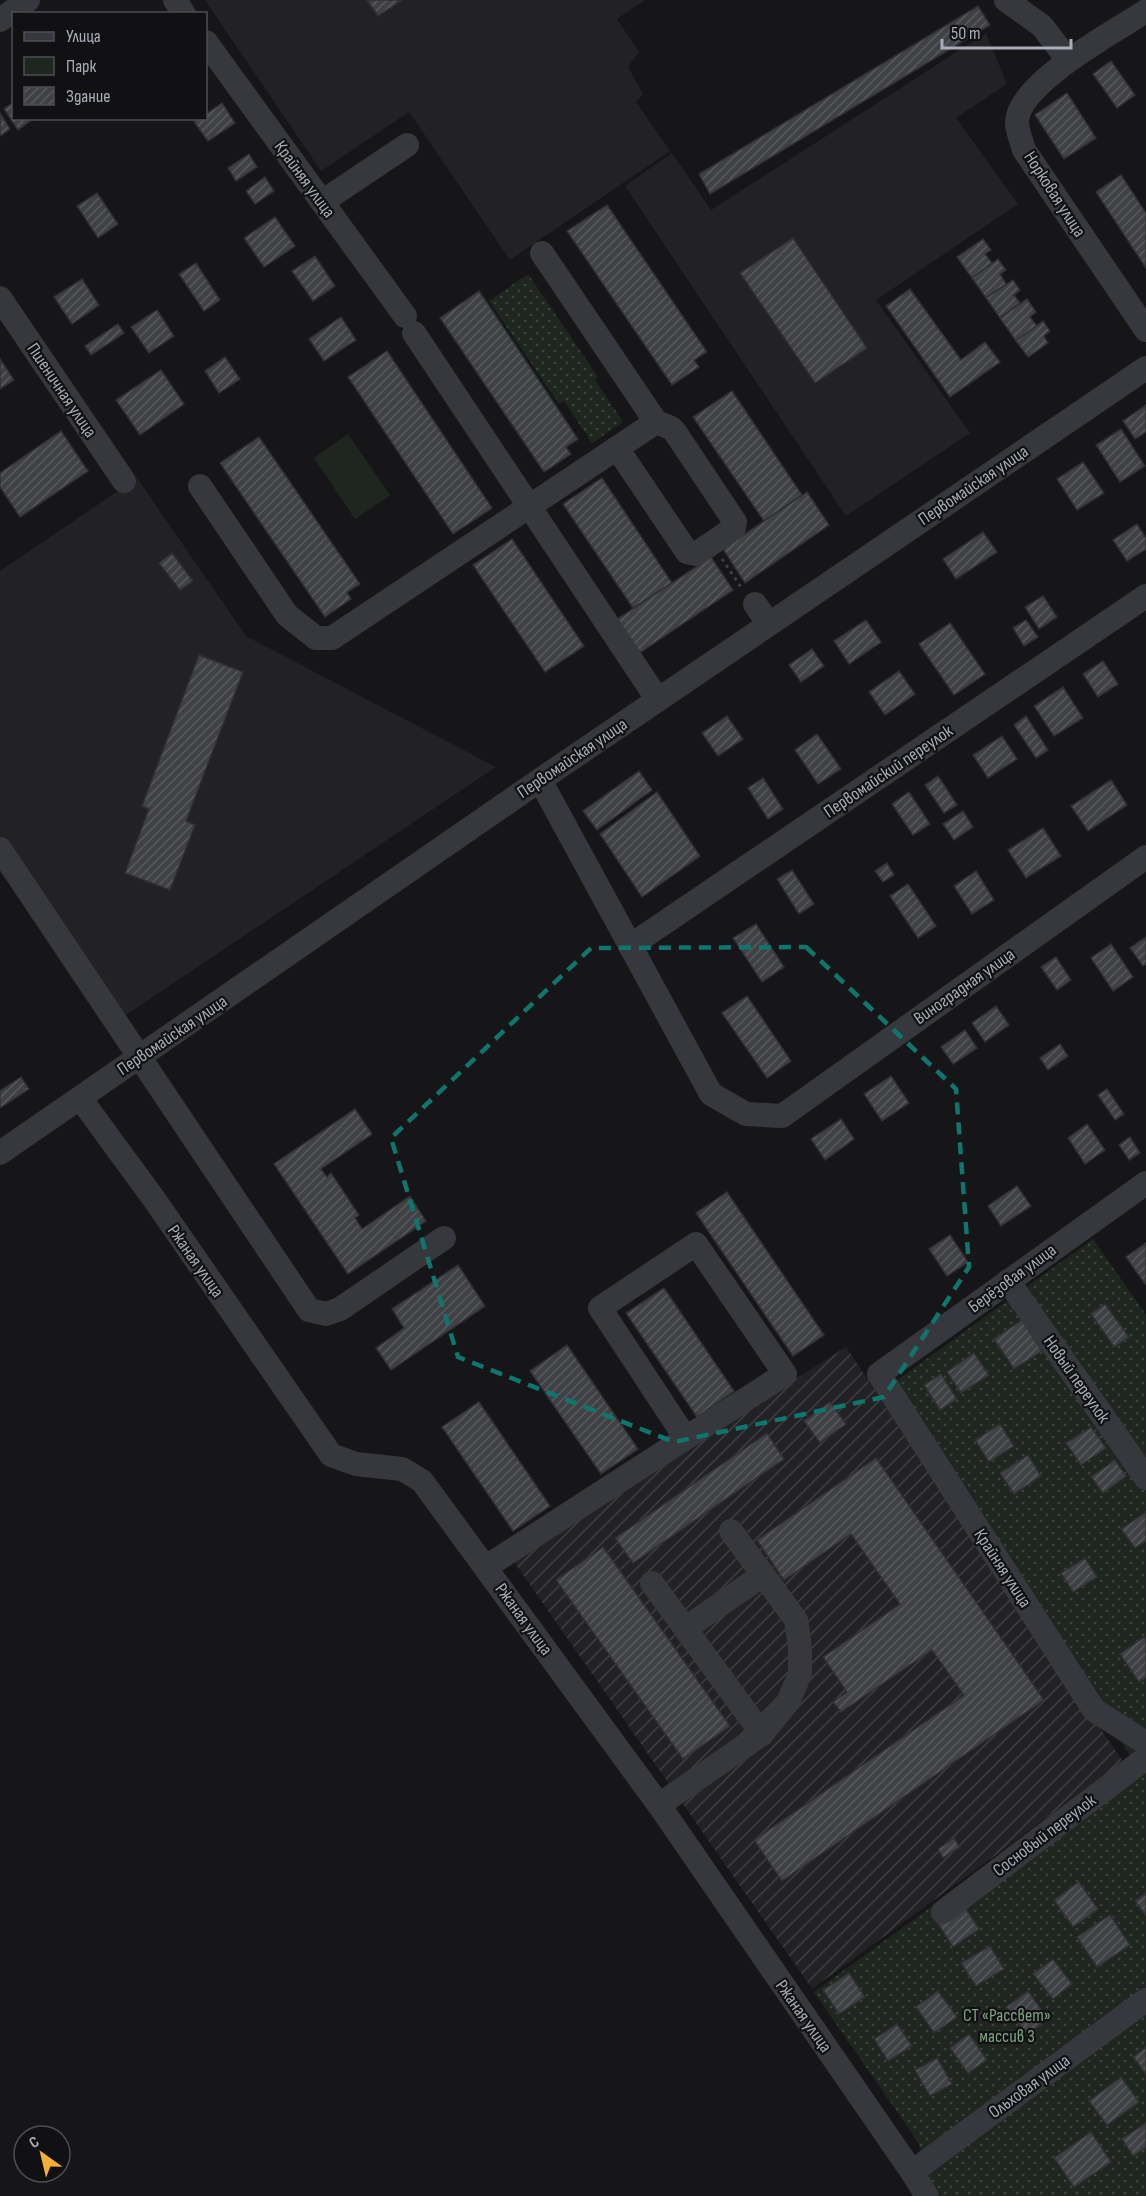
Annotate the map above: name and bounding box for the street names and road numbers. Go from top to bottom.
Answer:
street label: Крайняя улица [270,137,339,222]
street label: Норковая улица [1019,148,1090,241]
street label: Пшеничная улица [22,339,101,442]
street label: Первомайская улица [914,441,1032,530]
street label: Первомайская улица [513,714,631,803]
street label: Первомайский переулок [820,720,957,822]
street label: Виноградная улица [910,944,1019,1029]
street label: Первомайская улица [113,991,231,1080]
street label: Ржаная улица [163,1221,228,1302]
street label: Берёзовая улица [964,1240,1060,1317]
street label: Новый переулок [1039,1332,1114,1427]
street label: Крайняя улица [969,1525,1036,1612]
street label: Ржаная улица [490,1579,557,1659]
street label: Сосновый переулок [989,1790,1100,1881]
street label: Ржаная улица [771,1976,836,2057]
street label: Ольховая улица [985,2050,1074,2123]

